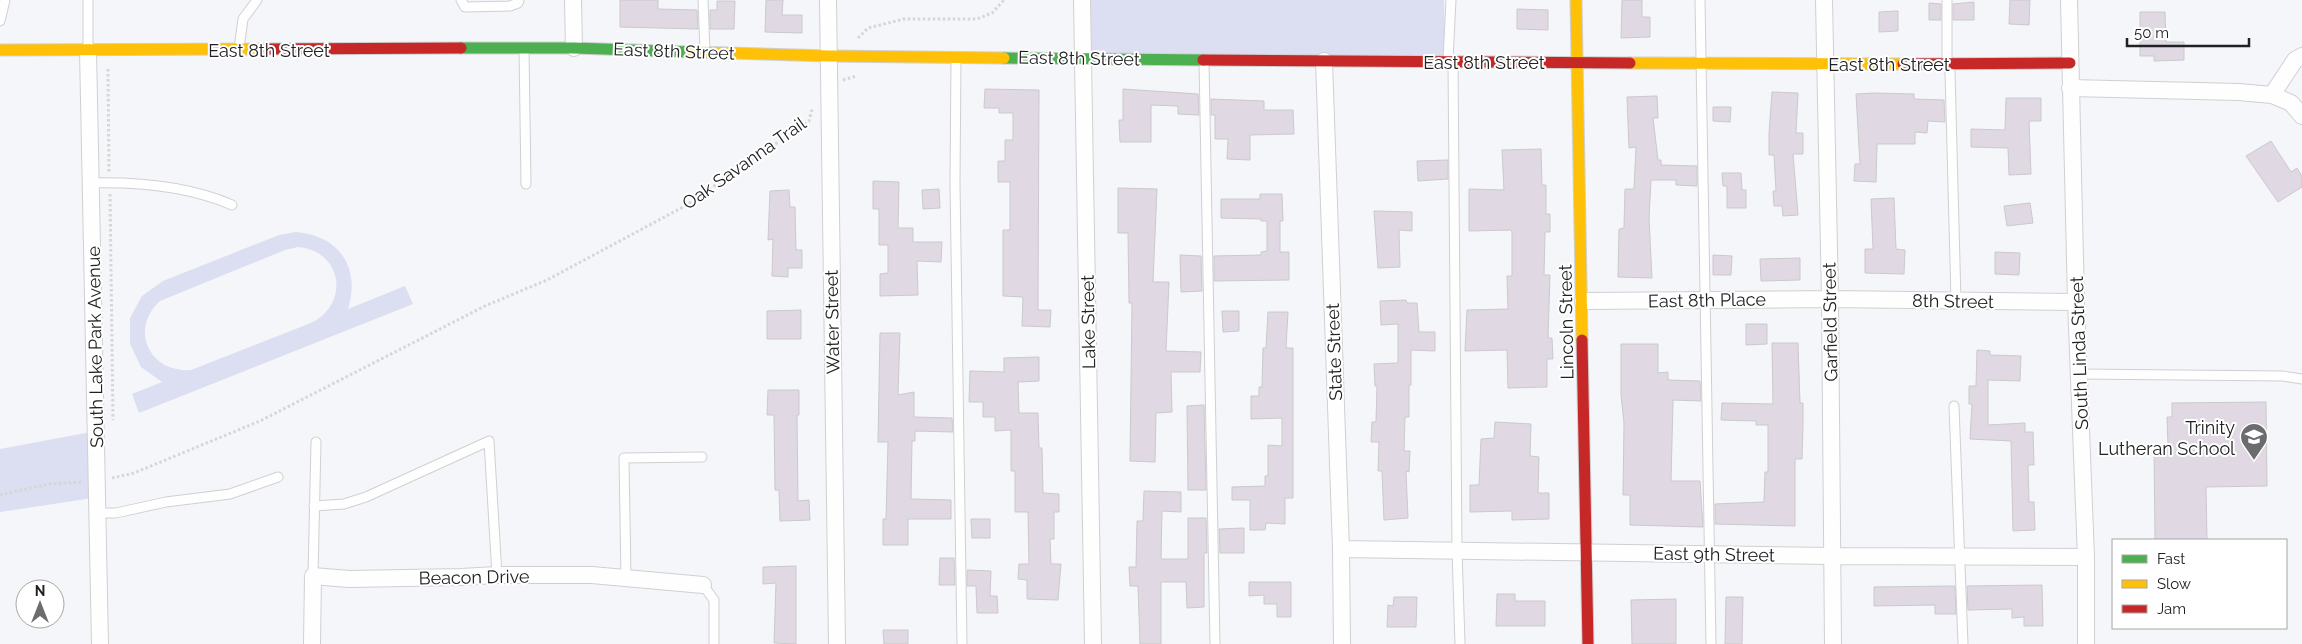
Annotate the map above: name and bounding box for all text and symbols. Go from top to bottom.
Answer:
scale bar [2127,15,2250,47]
text: 50 m [2134,24,2169,42]
street label: East 8th Street [613,38,735,64]
street label: East 8th Street [208,40,330,61]
street label: East 8th Street [1018,46,1140,70]
street label: East 8th Street [1423,52,1545,73]
street label: East 8th Street [1828,54,1950,75]
street label: Oak Savanna Trail [678,112,810,214]
street label: South Lake Park Avenue [83,245,107,448]
street label: Garfield Street [1818,262,1842,382]
street label: Lincoln Street [1554,264,1578,380]
street label: Water Street [821,270,843,374]
street label: Lake Street [1077,275,1099,369]
street label: South Linda Street [2066,276,2092,430]
street label: East 8th Place [1648,288,1767,312]
street label: 8th Street [1912,290,1994,312]
street label: State Street [1322,303,1346,401]
place label: Trinity Lutheran School [2098,417,2235,459]
school or university icon: Trinity Lutheran School [2239,422,2269,461]
legend [2112,539,2287,629]
street label: East 9th Street [1653,542,1775,566]
text: Fast [2157,550,2185,568]
street label: Beacon Drive [418,566,530,588]
text: Slow [2157,575,2191,593]
north arrow [15,579,65,629]
text: N [35,583,45,599]
text: Jam [2157,600,2186,618]

